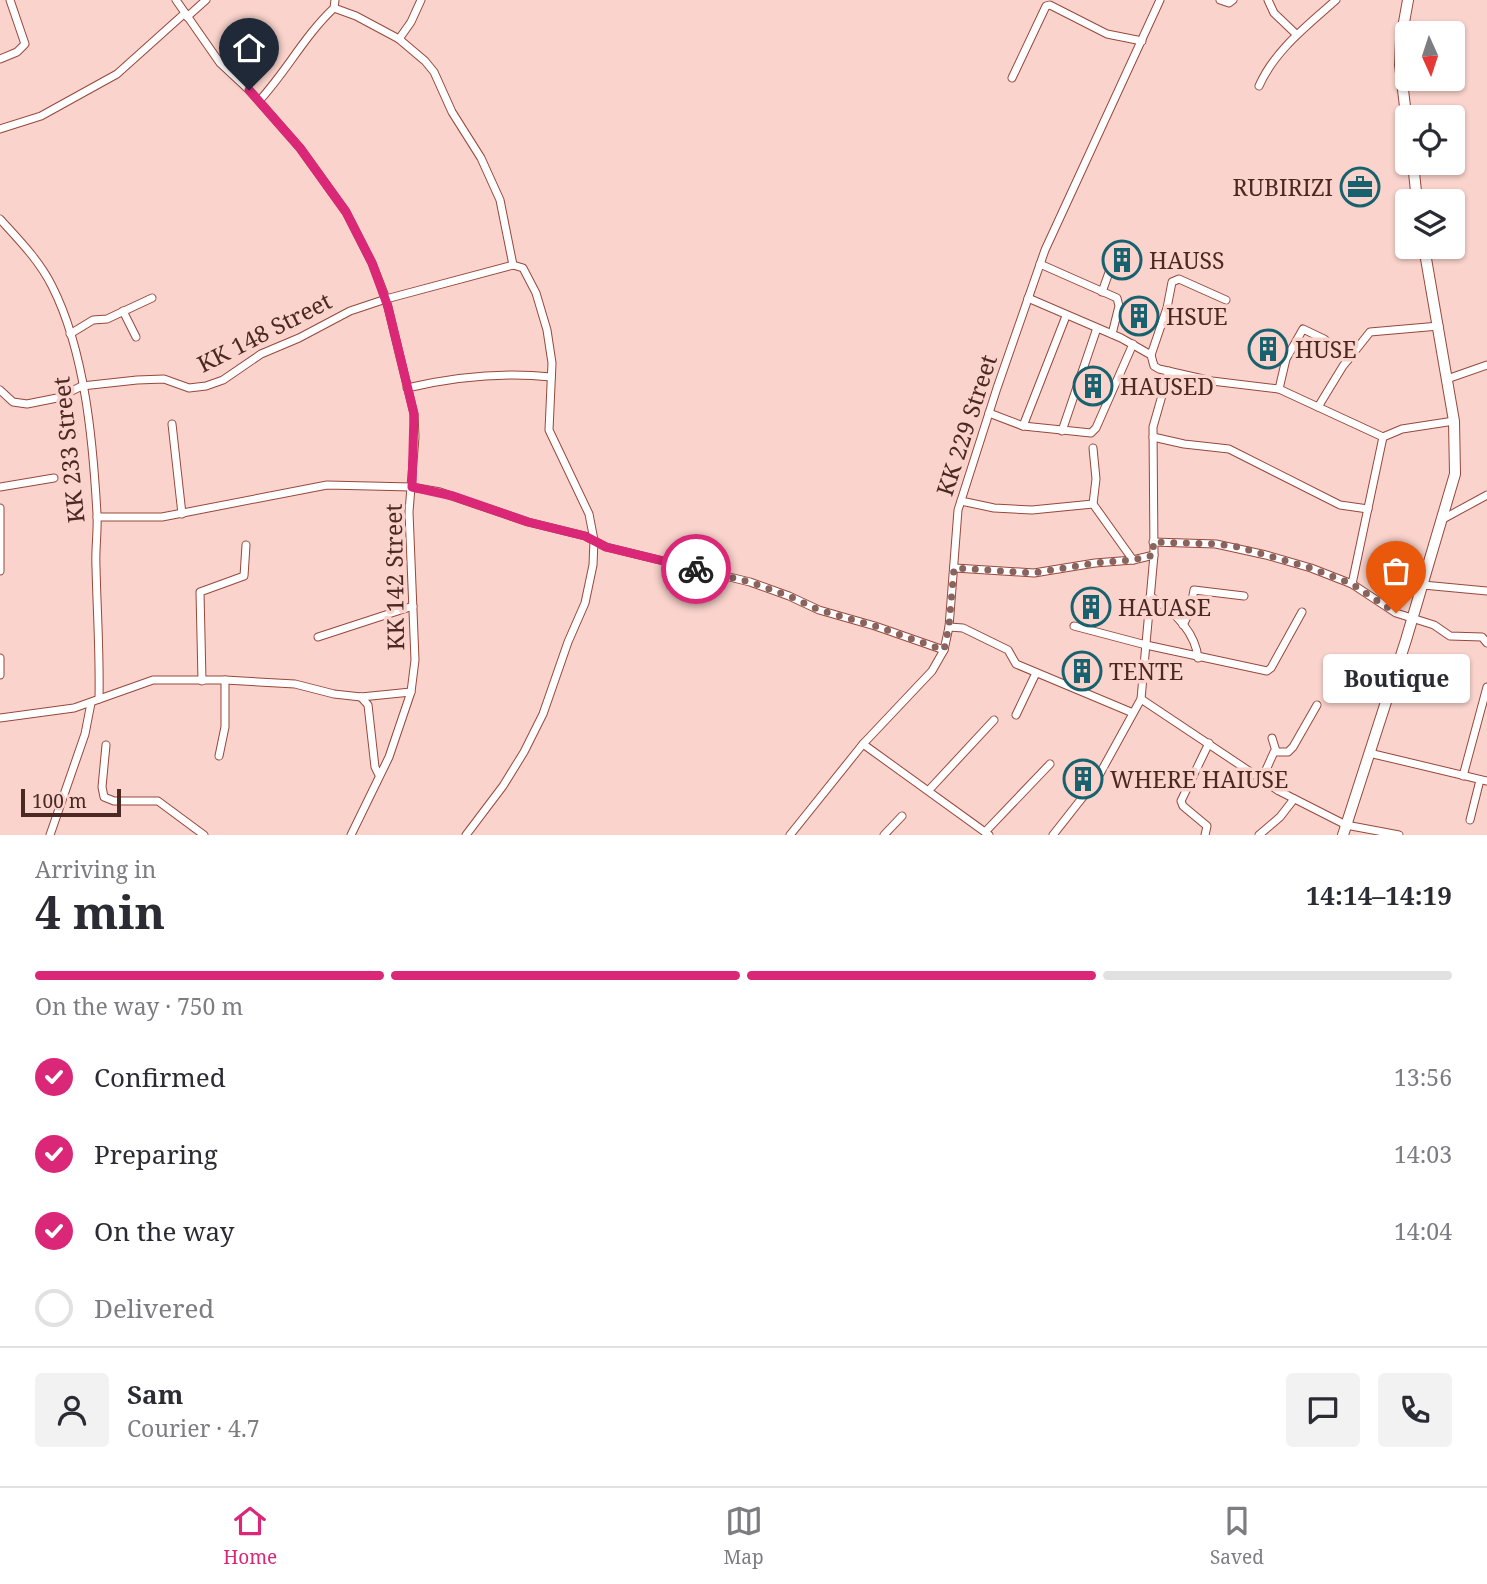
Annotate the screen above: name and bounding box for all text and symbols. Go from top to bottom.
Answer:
pin [219,18,279,90]
north arrow [1395,21,1465,91]
map controls [1395,21,1465,259]
icon: home [230,29,268,67]
button: locate [1395,105,1465,175]
office icon: RUBIRIZI [1339,166,1381,208]
place label: RUBIRIZI [1233,171,1333,203]
button: layers [1395,189,1465,259]
building icon: HAUSS [1101,239,1143,281]
place label: HAUSS [1149,244,1225,276]
street label: KK 148 Street [191,284,337,380]
building icon: HSUE [1118,295,1160,337]
place label: HSUE [1166,300,1228,332]
building icon: HUSE [1247,328,1289,370]
place label: HUSE [1295,333,1357,365]
street label: KK 229 Street [928,350,1004,500]
building icon: HAUSED [1072,365,1114,407]
place label: HAUSED [1120,370,1214,402]
street label: KK 233 Street [44,375,92,525]
street label: KK 142 Street [377,503,411,651]
courier [661,534,731,604]
pin [1366,541,1426,613]
icon: bike [677,550,715,588]
icon: bag [1377,552,1415,590]
building icon: HAUASE [1070,586,1112,628]
place label: HAUASE [1118,591,1211,623]
building icon: TENTE [1061,650,1103,692]
place label: TENTE [1109,655,1183,687]
callout: Boutique [1322,655,1470,704]
text: Boutique [1344,662,1449,694]
building icon: WHERE HAIUSE [1062,758,1104,800]
place label: WHERE HAIUSE [1110,763,1288,795]
scale bar [21,786,121,818]
text: 100 m [32,788,87,814]
text: Arriving in [35,853,156,885]
text: 14:14–14:19 [1306,877,1452,913]
text: 4 min [35,880,165,942]
text: On the way · 750 m [35,990,243,1022]
icon: check [35,1058,73,1096]
text: Confirmed [94,1059,226,1095]
text: 13:56 [1394,1061,1452,1093]
icon: check [35,1135,73,1173]
text: Preparing [94,1136,218,1172]
text: 14:03 [1394,1138,1452,1170]
icon: check [35,1212,73,1250]
text: On the way [94,1213,234,1249]
text: 14:04 [1394,1215,1452,1247]
text: Delivered [94,1290,214,1326]
button: person [35,1373,109,1447]
button: chat [1286,1373,1360,1447]
button: phone [1378,1373,1452,1447]
text: Sam [127,1376,183,1412]
text: Courier · 4.7 [127,1412,260,1444]
tab: Home [223,1502,277,1570]
tab: Map [724,1502,764,1570]
tab: Saved [1210,1502,1264,1570]

